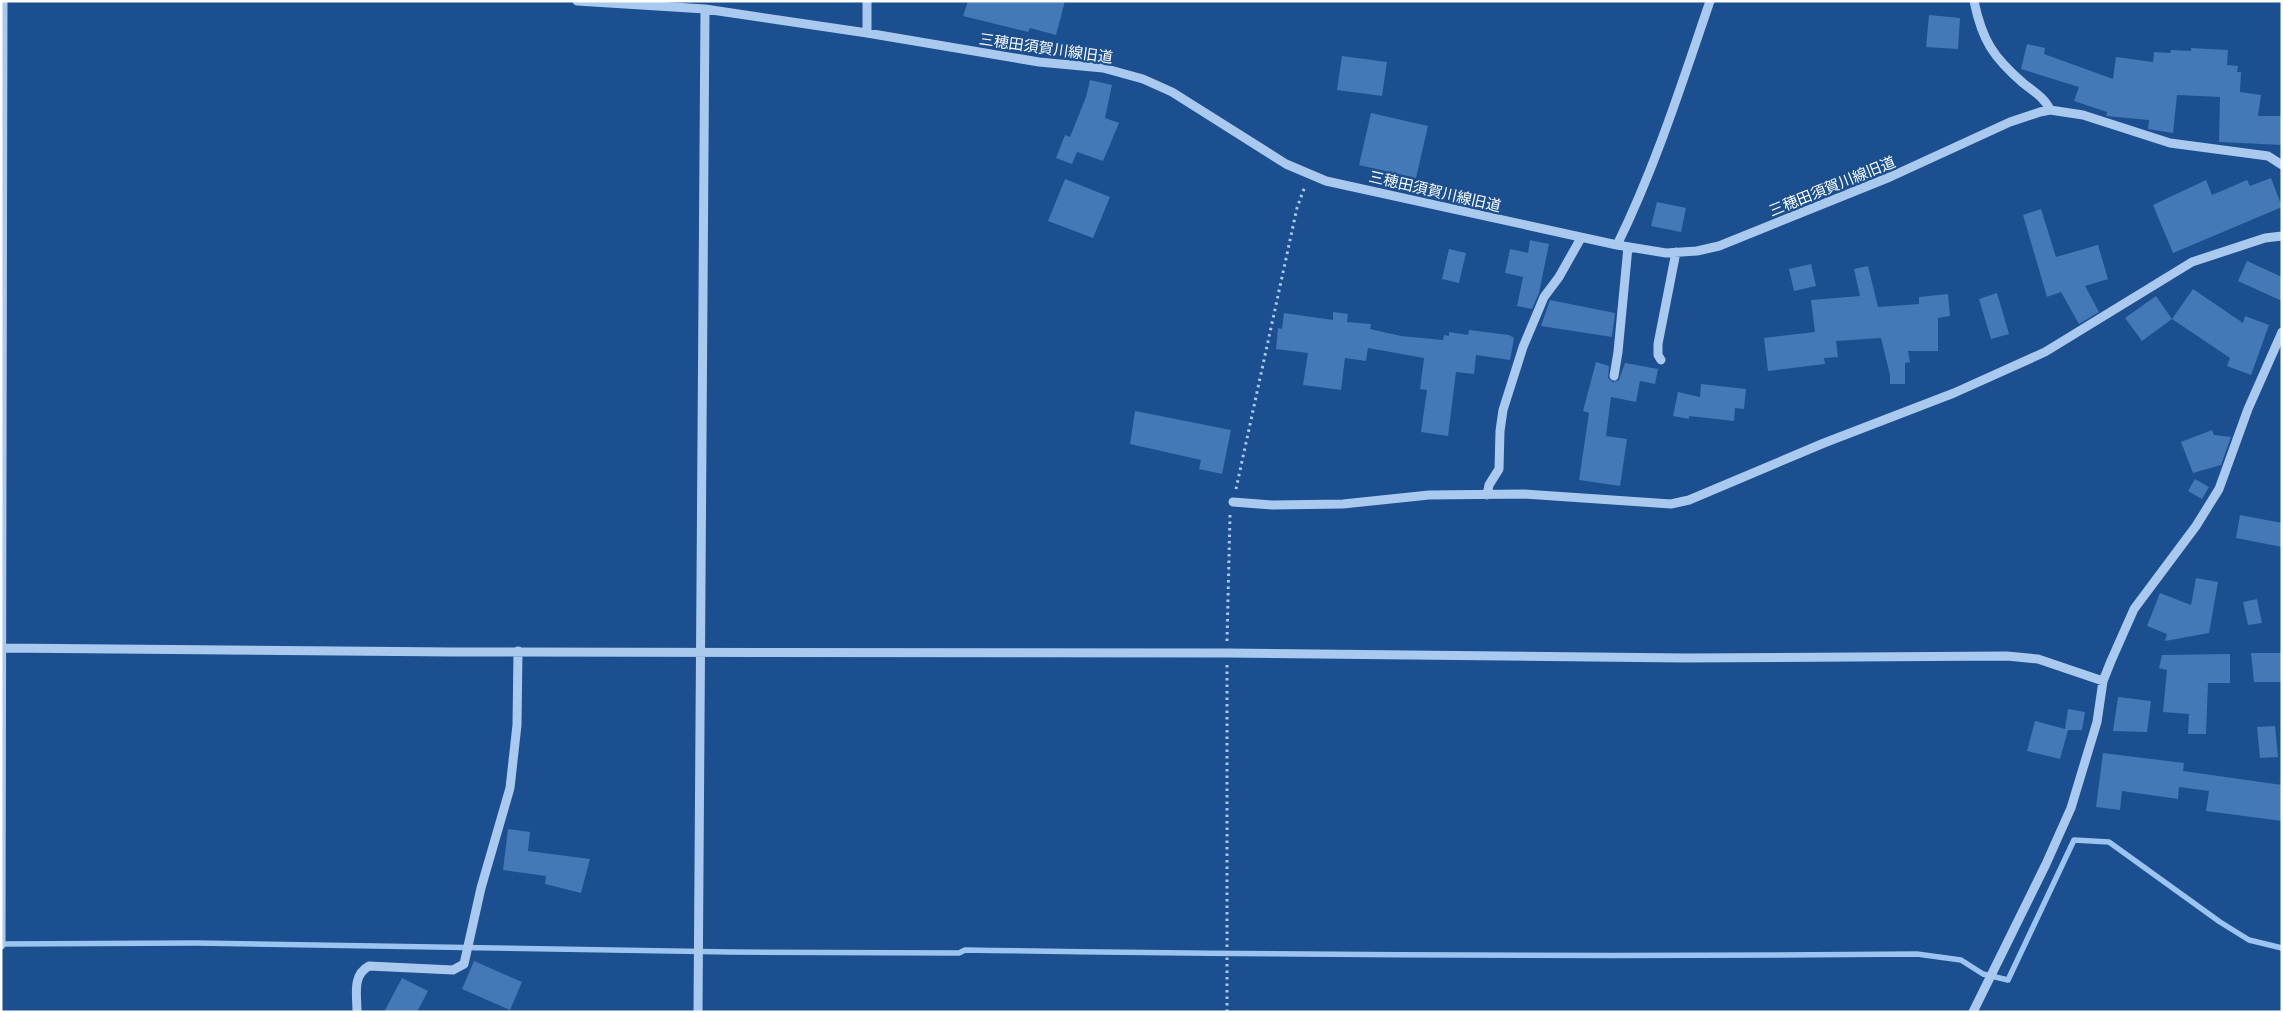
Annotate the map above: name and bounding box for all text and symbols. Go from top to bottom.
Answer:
street label: 三穂田須賀川線旧道 [978,29,1114,67]
street label: 三穂田須賀川線旧道 [1766,152,1898,220]
street label: 三穂田須賀川線旧道 [1367,167,1503,215]

